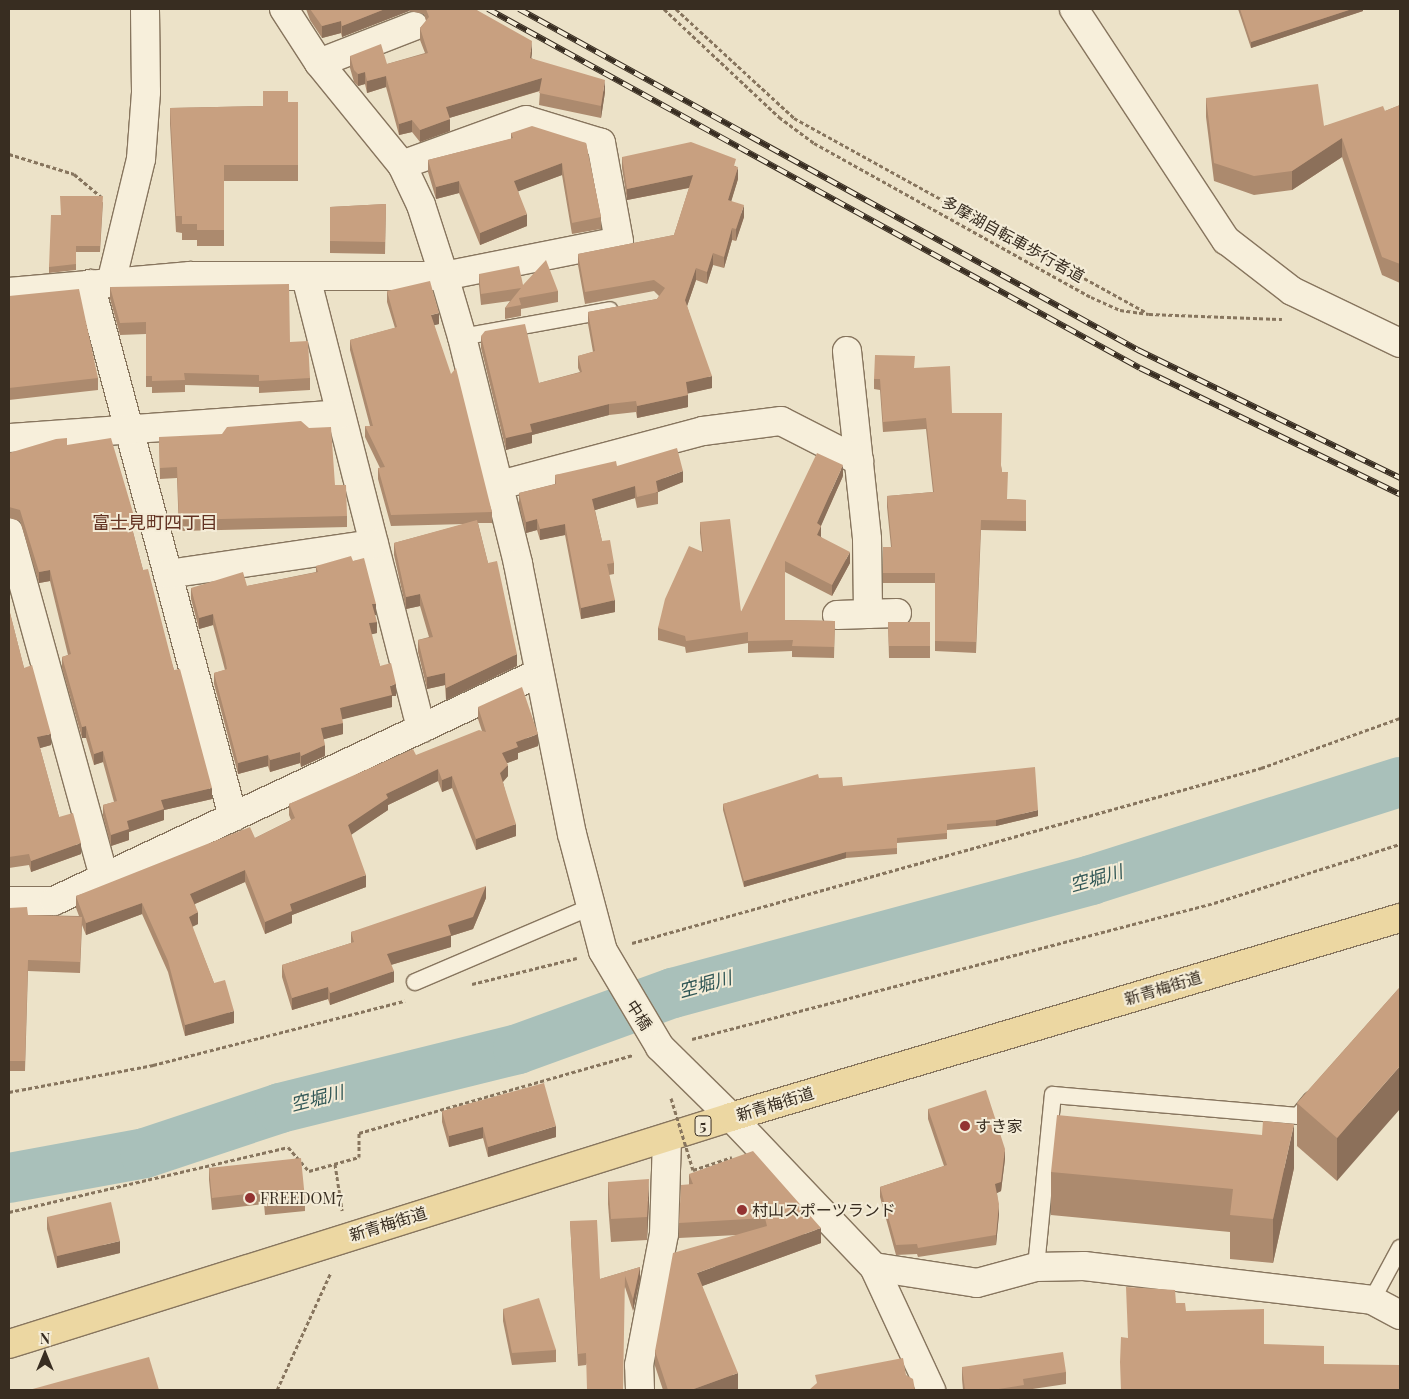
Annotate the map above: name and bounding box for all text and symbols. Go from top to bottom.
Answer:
street label: 多摩湖自転車歩行者道 [938,192,1088,286]
district label: 富士見町四丁目 [92,511,218,533]
water label: 空堀川 [1067,860,1125,896]
water label: 空堀川 [676,967,734,1001]
street label: 新青梅街道 [1122,967,1204,1009]
street label: 中橋 [622,996,656,1034]
water label: 空堀川 [288,1081,346,1115]
street label: 新青梅街道 [734,1083,816,1125]
road number: 5 [694,1114,712,1138]
place label: すき家 [975,1116,1023,1136]
marker: すき家 [959,1120,971,1132]
place label: FREEDOM7 [260,1188,343,1208]
marker: FREEDOM7 [244,1192,256,1204]
place label: 村山スポーツランド [752,1200,896,1220]
street label: 新青梅街道 [347,1203,429,1245]
marker: 村山スポーツランド [736,1204,748,1216]
north arrow [20,1329,70,1379]
text: N [40,1329,50,1348]

